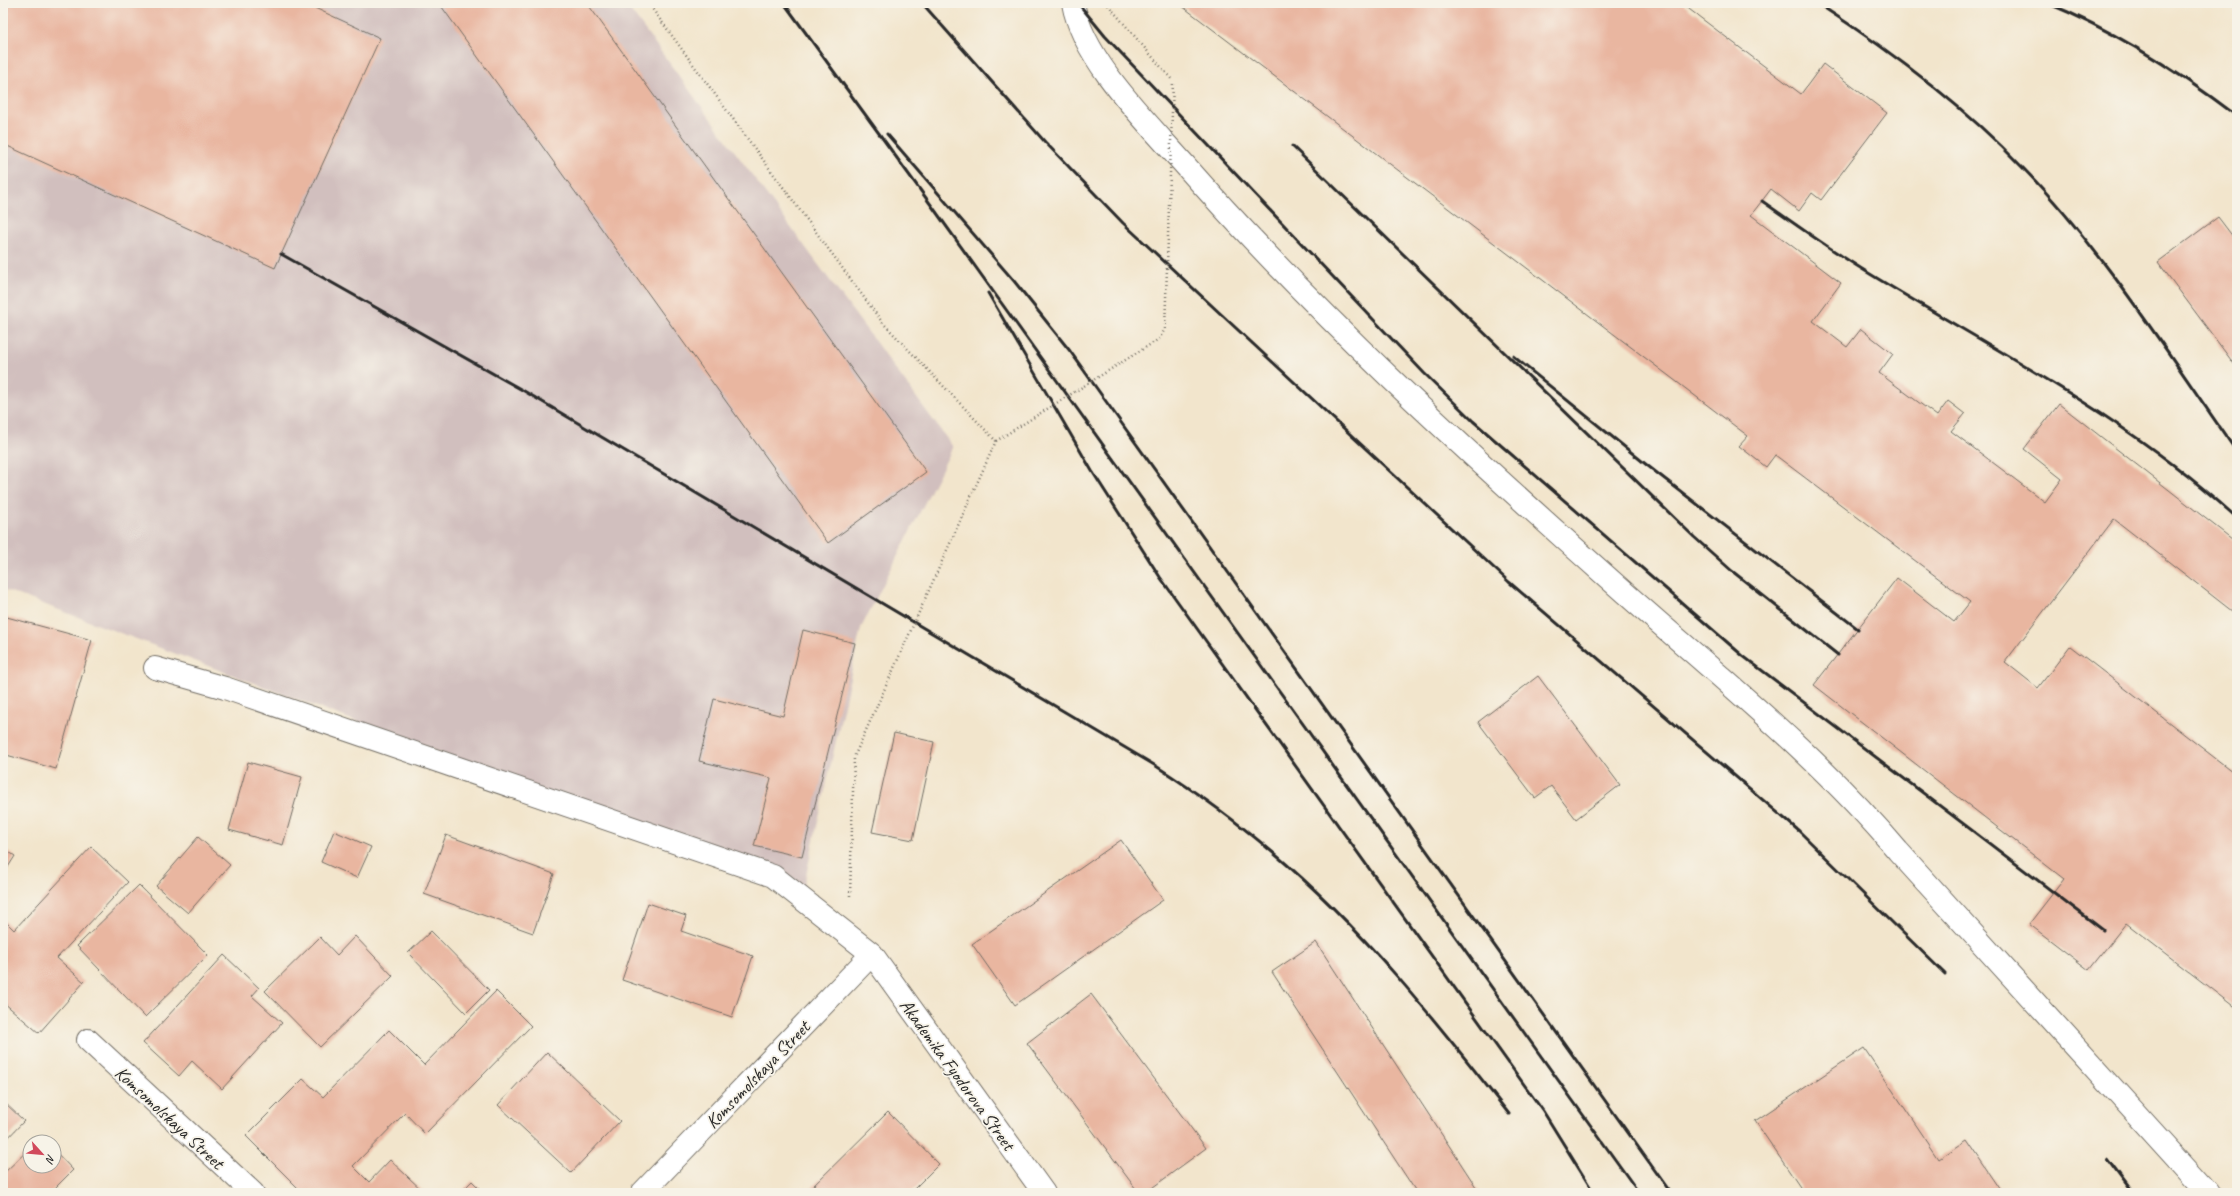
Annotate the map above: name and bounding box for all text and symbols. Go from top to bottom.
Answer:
street label: Akademika Fyodorova Street [894,994,1021,1156]
street label: Komsomolskaya Street [700,1015,816,1134]
street label: Komsomolskaya Street [110,1061,230,1176]
north arrow [22,1134,62,1174]
text: N [42,1152,59,1167]

